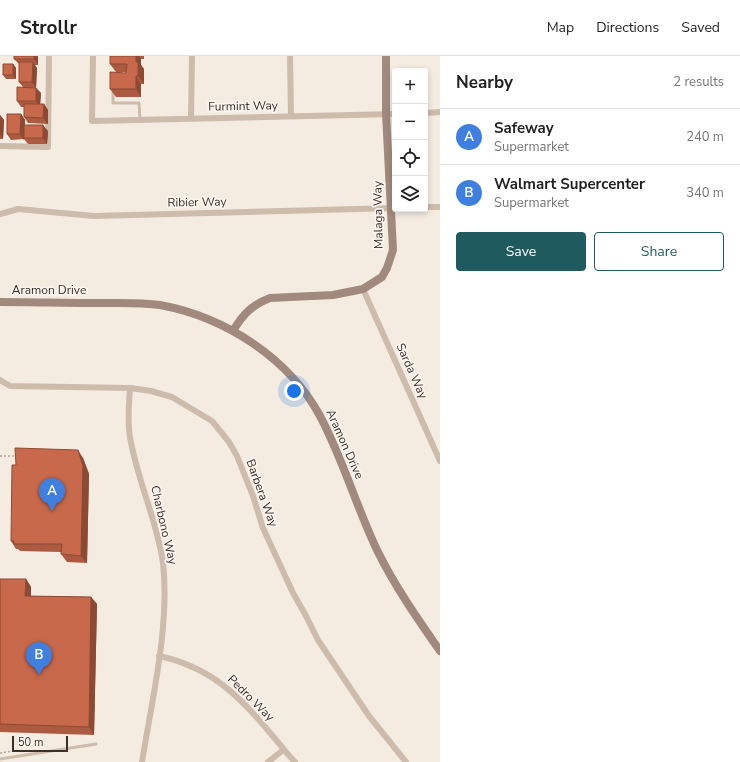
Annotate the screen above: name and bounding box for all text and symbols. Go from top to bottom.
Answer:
text: Strollr [20,15,77,41]
text: Map [547,18,574,37]
text: Directions [596,18,659,37]
text: Saved [681,18,720,37]
map controls [392,68,428,212]
button: + [392,68,428,104]
text: Nearby [456,71,513,94]
text: 2 results [673,73,724,91]
street label: Furmint Way [208,97,279,115]
button: − [392,104,428,140]
text: Safeway [494,118,554,138]
text: A [464,128,474,146]
text: 240 m [686,128,724,146]
text: Supermarket [494,138,569,156]
button: locate [392,140,428,176]
text: Walmart Supercenter [494,174,645,194]
button: layers [392,176,428,212]
street label: Malaga Way [369,180,387,249]
text: B [465,184,473,202]
text: 340 m [686,184,724,202]
street label: Ribier Way [167,193,228,211]
text: Supermarket [494,194,569,212]
button: Save [456,232,586,271]
button: Share [594,232,724,271]
street label: Aramon Drive [12,282,86,298]
street label: Sarda Way [393,341,432,402]
your location [284,381,304,401]
street label: Aramon Drive [323,407,367,481]
street label: Barbera Way [242,457,282,530]
pin: A [39,478,65,511]
street label: Charbono Way [147,484,181,567]
pin: B [26,642,52,675]
street label: Pedro Way [224,671,278,725]
scale bar [12,734,68,753]
text: 50 m [18,735,43,750]

